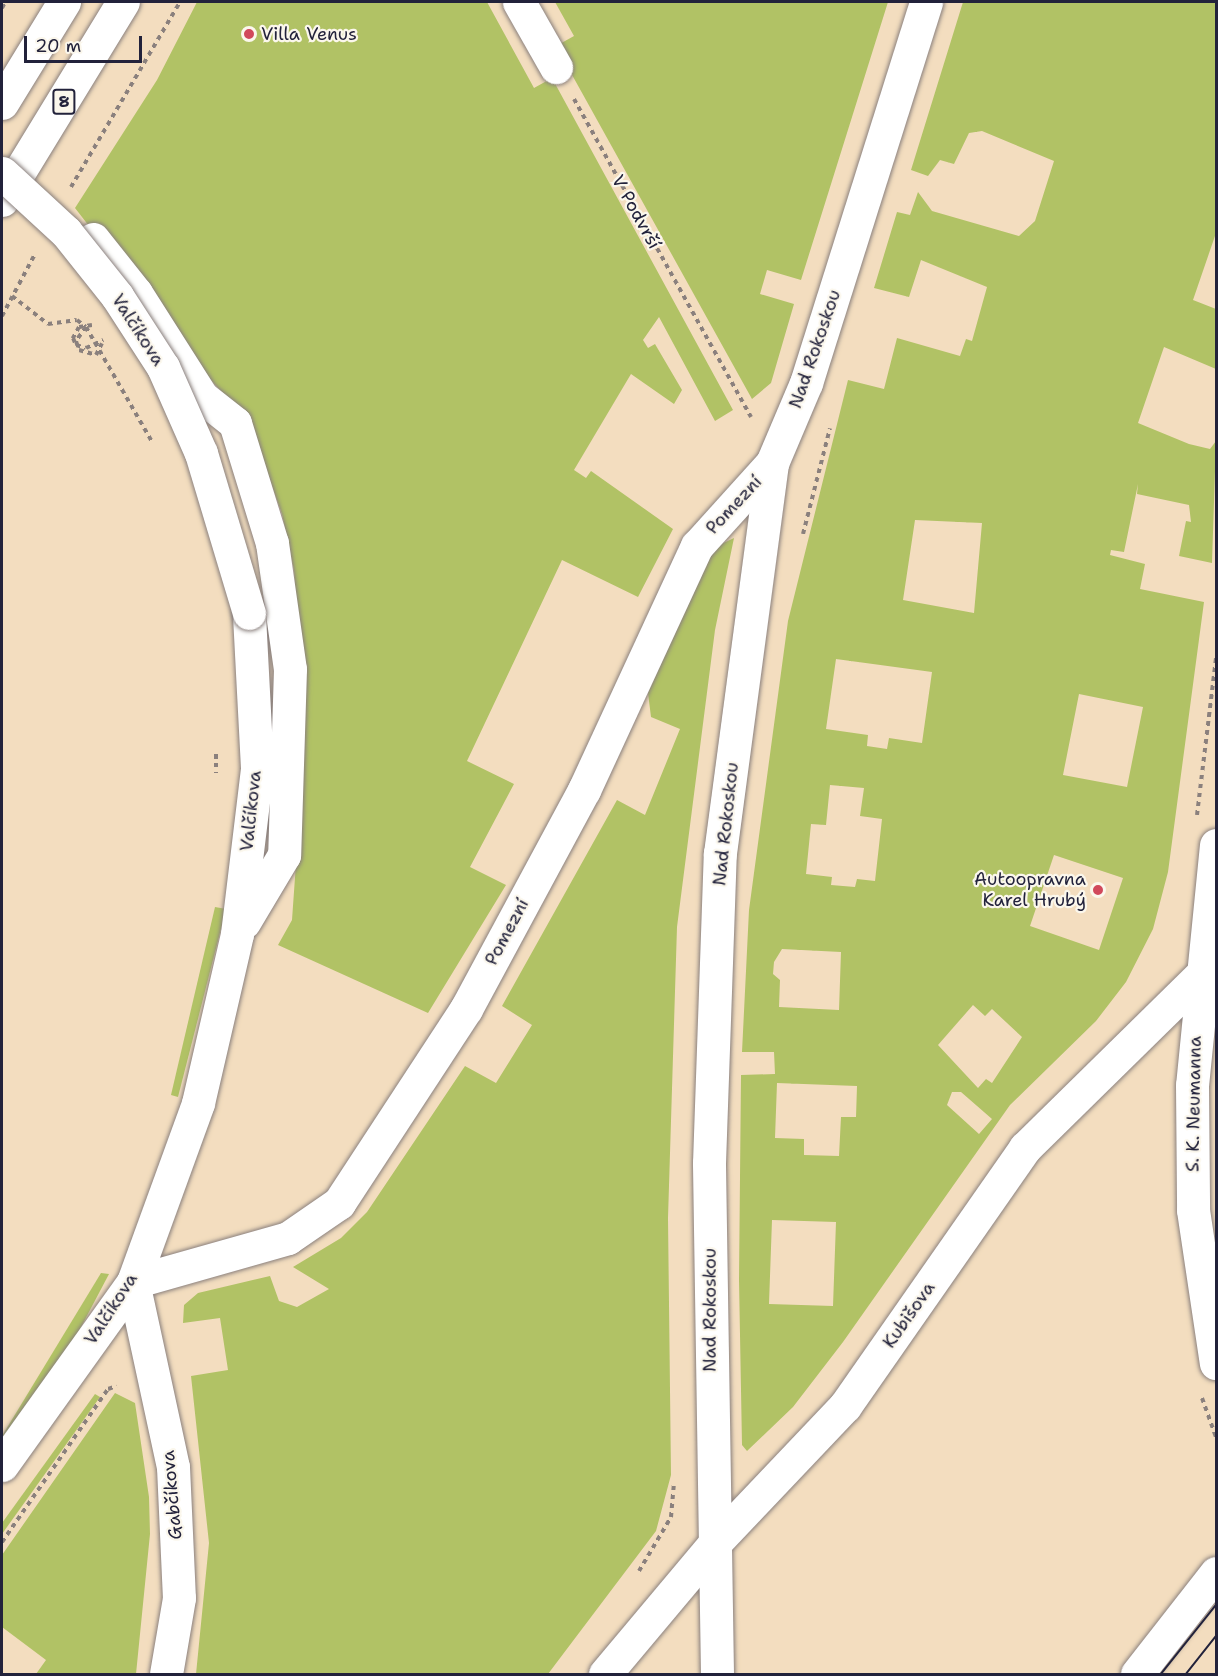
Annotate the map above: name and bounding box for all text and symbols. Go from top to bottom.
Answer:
place label: Villa Venus [261,23,357,45]
scale bar [27,24,146,62]
marker: Villa Venus [242,27,256,41]
text: 20 m [35,34,81,58]
road number: 8 [52,89,76,115]
street label: V Podvrší [607,171,665,253]
street label: Nad Rokoskou [785,287,845,411]
street label: Valčíkova [107,290,169,370]
street label: Pomezní [701,471,767,539]
street label: Nad Rokoskou [709,761,743,887]
street label: Valčíkova [236,769,266,853]
place label: Autoopravna Karel Hrubý [974,869,1086,912]
marker: Autoopravna Karel Hrubý [1091,883,1105,897]
street label: Pomezní [480,895,534,969]
street label: S. K. Neumanna [1182,1036,1206,1172]
street label: Nad Rokoskou [699,1248,721,1372]
street label: Valčíkova [80,1269,142,1349]
street label: Kubišova [878,1278,940,1352]
street label: Gabčíkova [157,1449,187,1541]

